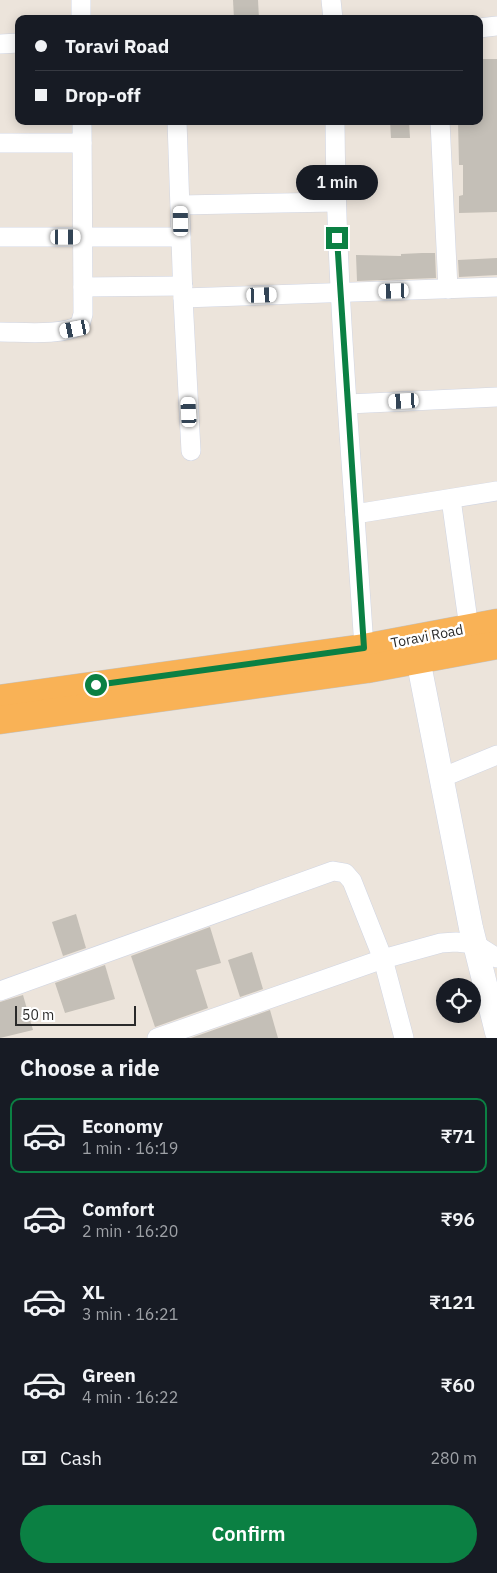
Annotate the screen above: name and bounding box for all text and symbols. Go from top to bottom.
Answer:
text: Toravi Road [65,34,169,58]
text: Drop-off [65,83,141,107]
callout: 1 min [296,166,378,200]
text: 1 min [316,172,358,192]
car [173,206,188,236]
route end [326,227,348,249]
car [51,230,81,245]
car [378,283,409,299]
car [246,287,277,303]
car [58,319,91,339]
car [388,393,419,409]
car [180,397,197,427]
street label: Toravi Road [389,620,465,652]
route start [85,674,107,696]
map controls [436,978,481,1023]
button: locate [436,978,481,1023]
scale bar [15,1003,136,1026]
text: 50 m [22,1006,54,1024]
text: Choose a ride [20,1053,160,1082]
icon: car [22,1113,67,1158]
text: Economy [82,1114,163,1138]
text: ₹71 [440,1124,475,1148]
text: 1 min · 16:19 [82,1138,178,1158]
icon: car [22,1196,67,1241]
text: Comfort [82,1197,155,1221]
text: ₹96 [440,1207,475,1231]
text: 2 min · 16:20 [82,1221,178,1241]
icon: car [22,1279,67,1324]
text: XL [82,1280,105,1304]
text: ₹121 [429,1290,475,1314]
text: 3 min · 16:21 [82,1304,178,1324]
icon: car [22,1362,67,1407]
text: Green [82,1363,136,1387]
text: ₹60 [440,1373,475,1397]
text: 4 min · 16:22 [82,1387,178,1407]
icon: cash [20,1444,48,1472]
text: Cash [60,1446,102,1470]
text: 280 m [430,1448,477,1468]
button: Confirm [20,1505,477,1563]

